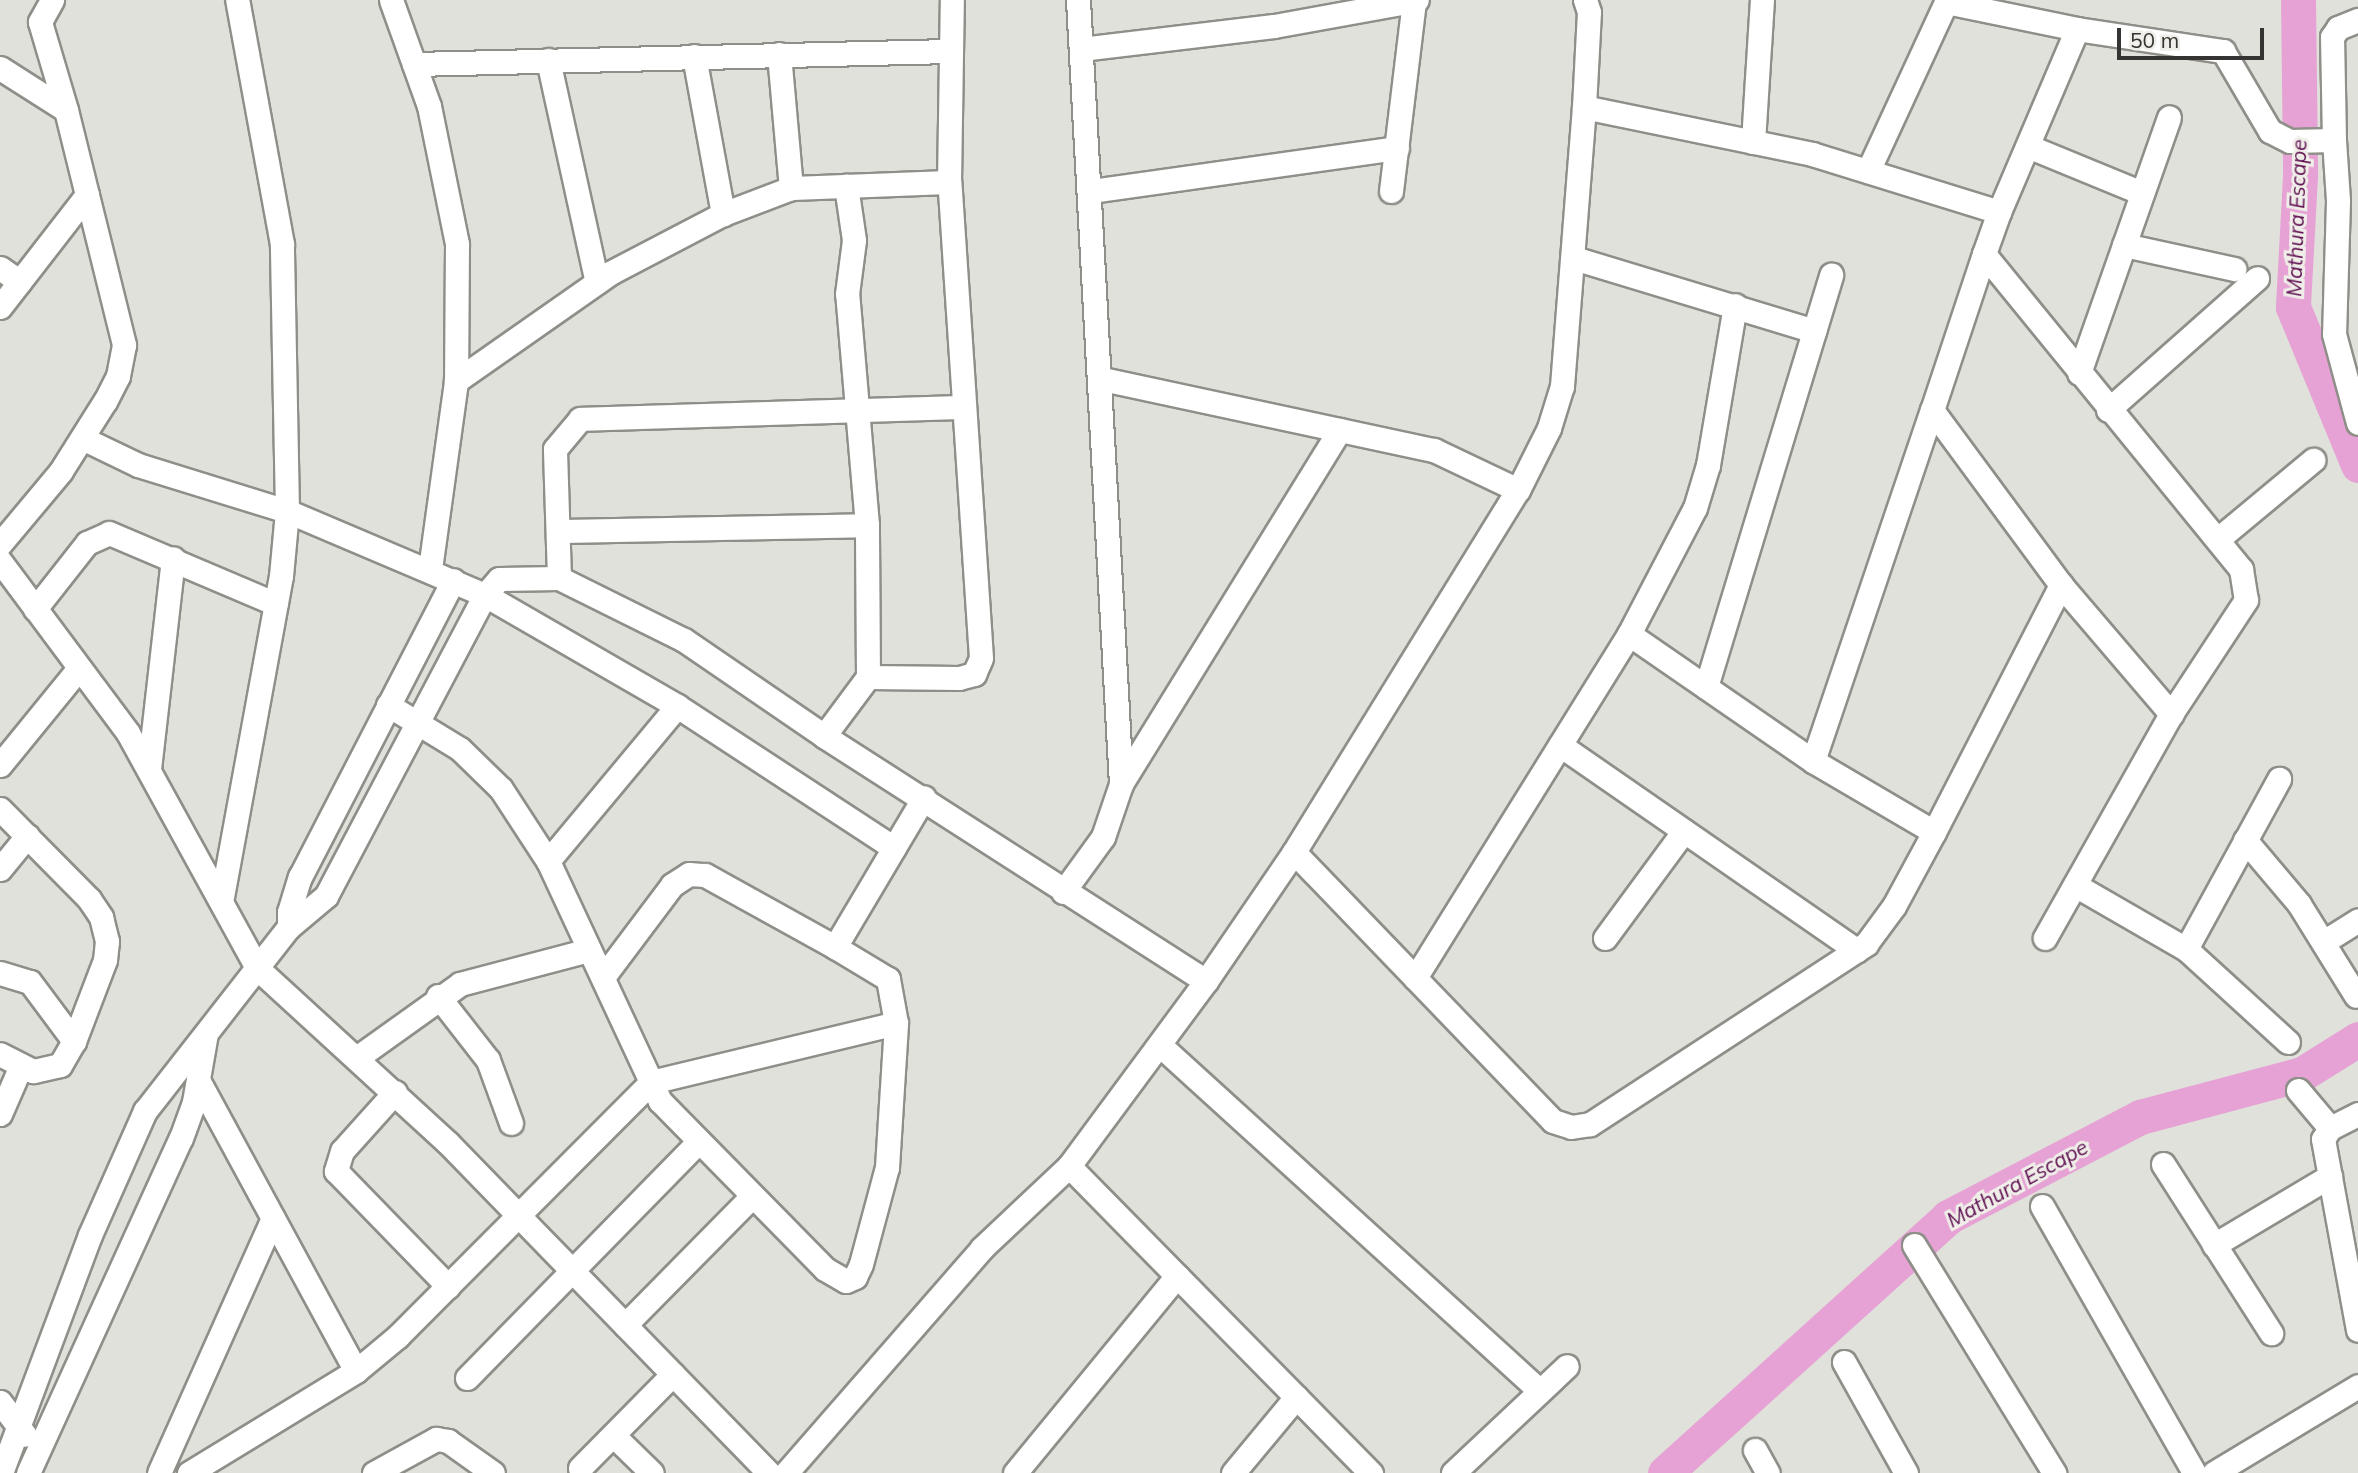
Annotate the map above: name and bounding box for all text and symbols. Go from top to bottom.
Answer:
scale bar [2120,14,2267,58]
text: 50 m [2130,27,2179,53]
water label: Mathura Escape [2281,139,2311,297]
water label: Mathura Escape [1942,1134,2092,1232]

